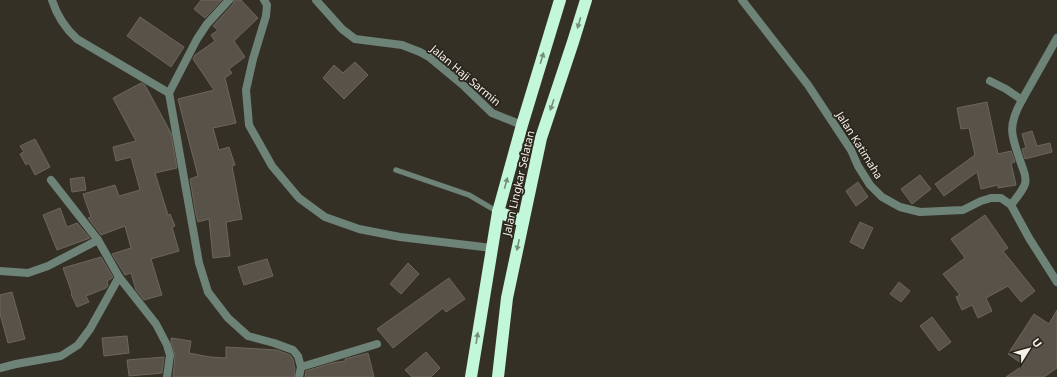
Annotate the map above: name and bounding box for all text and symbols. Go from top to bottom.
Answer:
one-way arrow [576,17,582,29]
street label: Jalan Haji Sarmin [427,41,504,109]
one-way arrow [539,52,545,64]
one-way arrow [548,100,554,112]
street label: Jalan Katimaha [833,108,887,182]
street label: Jalan Lingkar Selatan [498,129,537,238]
one-way arrow [503,177,509,189]
one-way arrow [514,239,520,251]
north arrow [1009,329,1049,369]
one-way arrow [474,332,480,345]
text: U [1029,335,1046,351]

